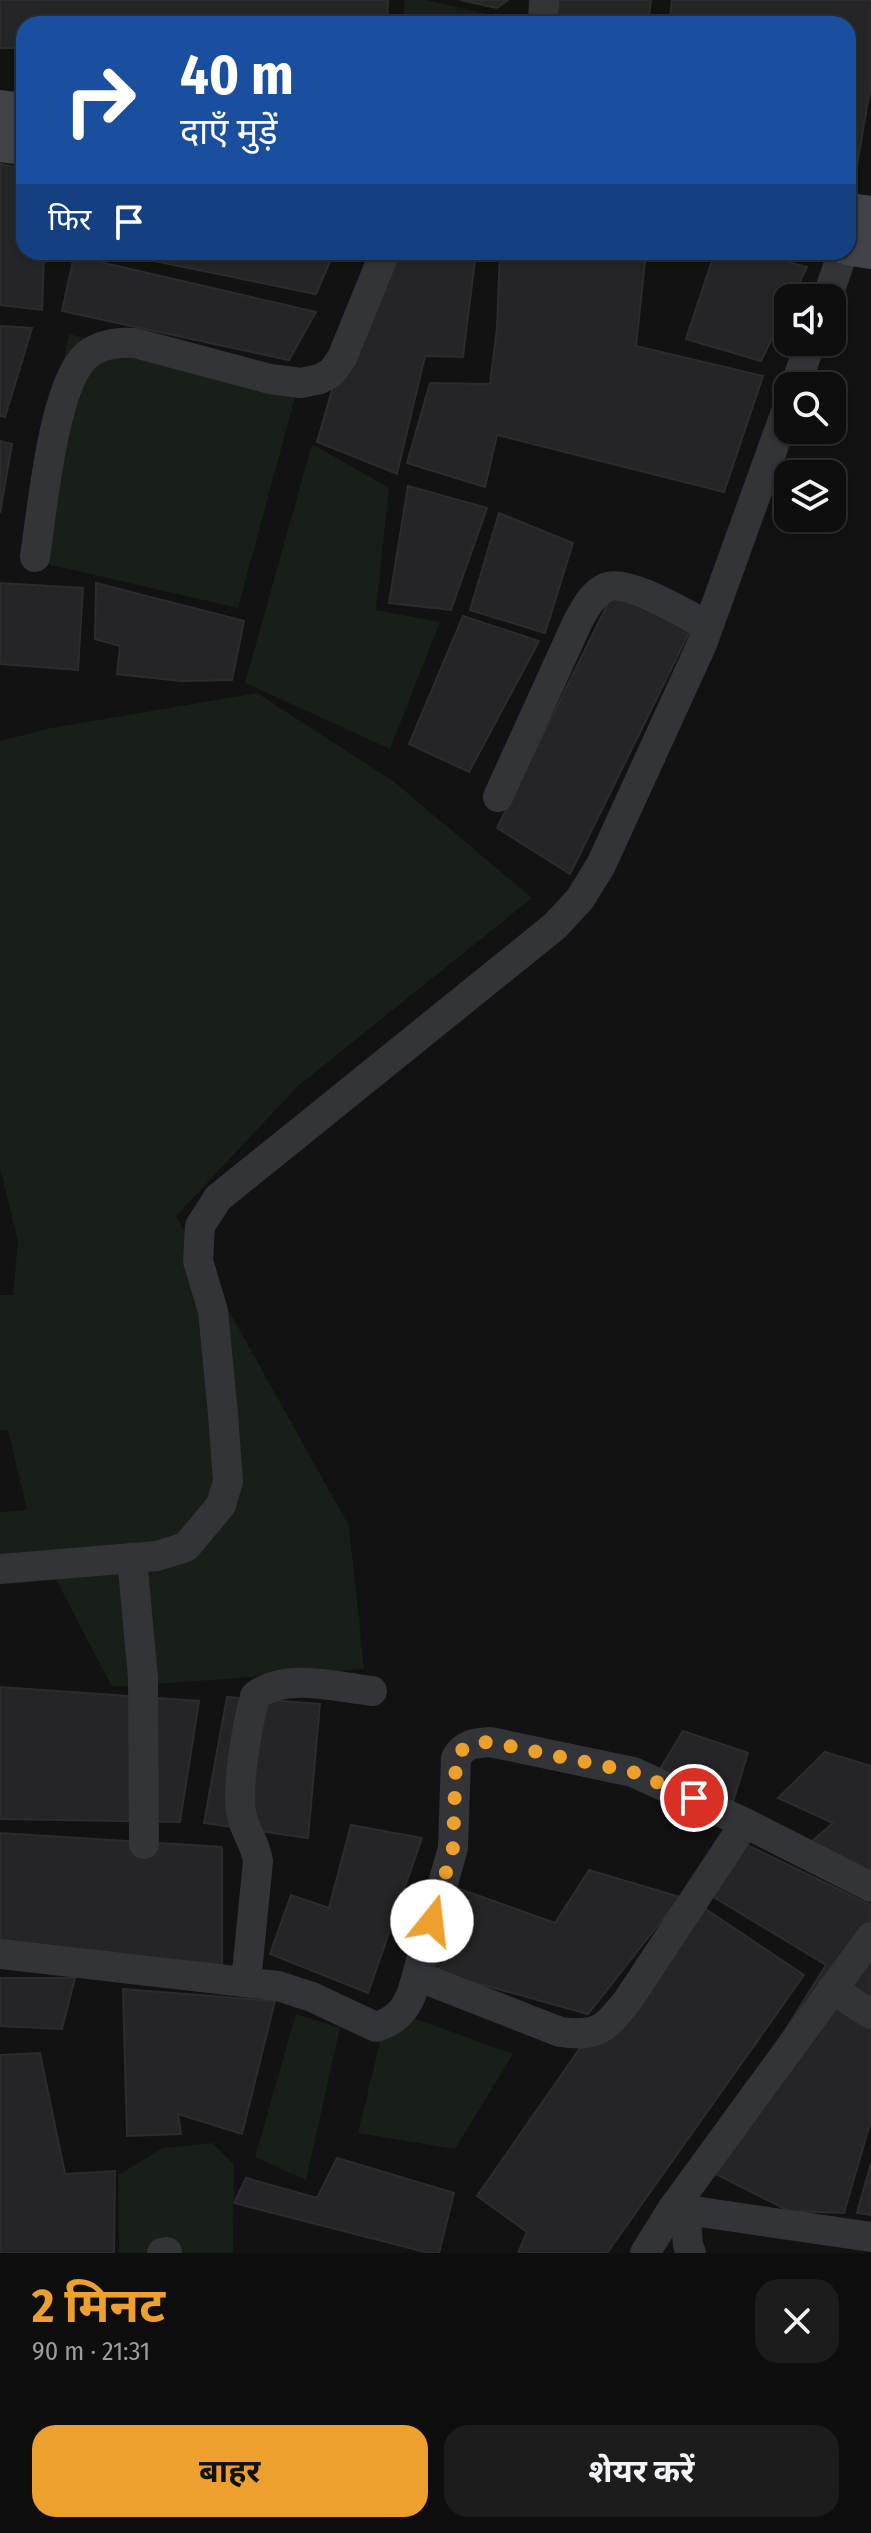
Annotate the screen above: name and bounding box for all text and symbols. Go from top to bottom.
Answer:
text: 40 m [180,42,294,109]
icon: right [48,48,152,152]
text: दाएँ मुड़ें [180,110,278,154]
icon: arrive [107,200,151,244]
text: फिर [48,202,91,238]
map controls [774,284,846,532]
button: sound [774,284,846,356]
button: search [774,372,846,444]
button: layers [774,460,846,532]
pin [660,1764,728,1832]
icon: arrive [672,1776,716,1820]
position arrow [390,1879,474,1963]
text: 2 मिनट [32,2277,165,2335]
button: close [755,2279,839,2363]
text: 90 m · 21:31 [32,2336,150,2367]
button: बाहर [32,2425,428,2517]
button: शेयर करें [444,2425,839,2517]

